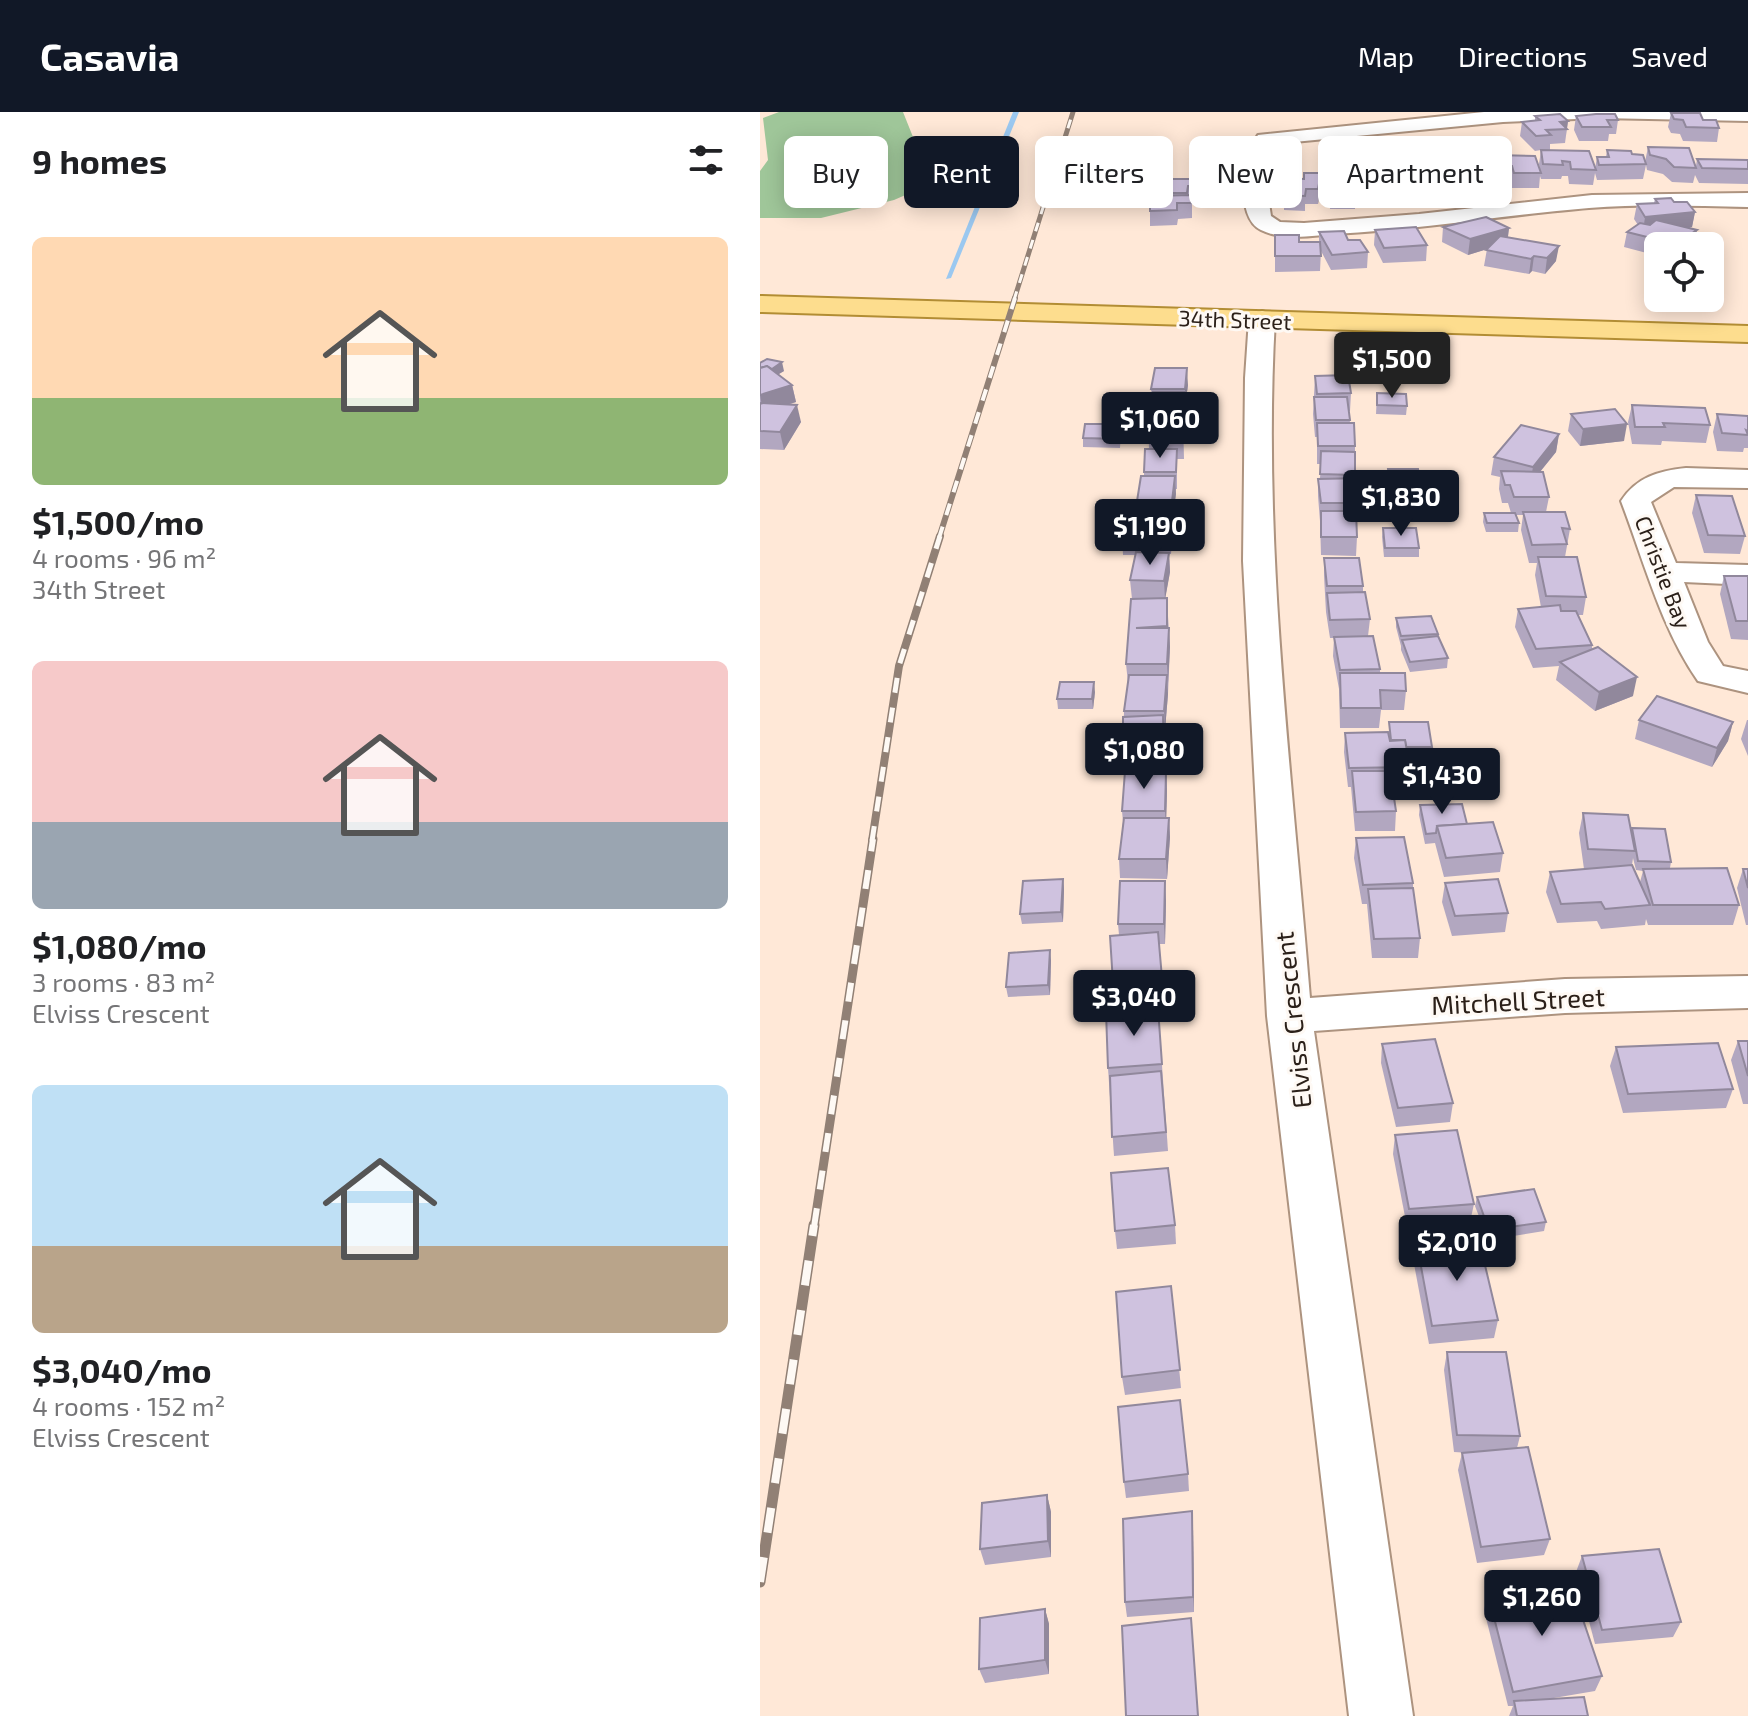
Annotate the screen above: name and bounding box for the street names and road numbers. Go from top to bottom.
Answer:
street label: 34th Street [1178,304,1292,334]
street label: Christie Bay [1631,512,1698,632]
street label: Elviss Crescent [1267,930,1317,1110]
street label: Mitchell Street [1430,980,1606,1020]

